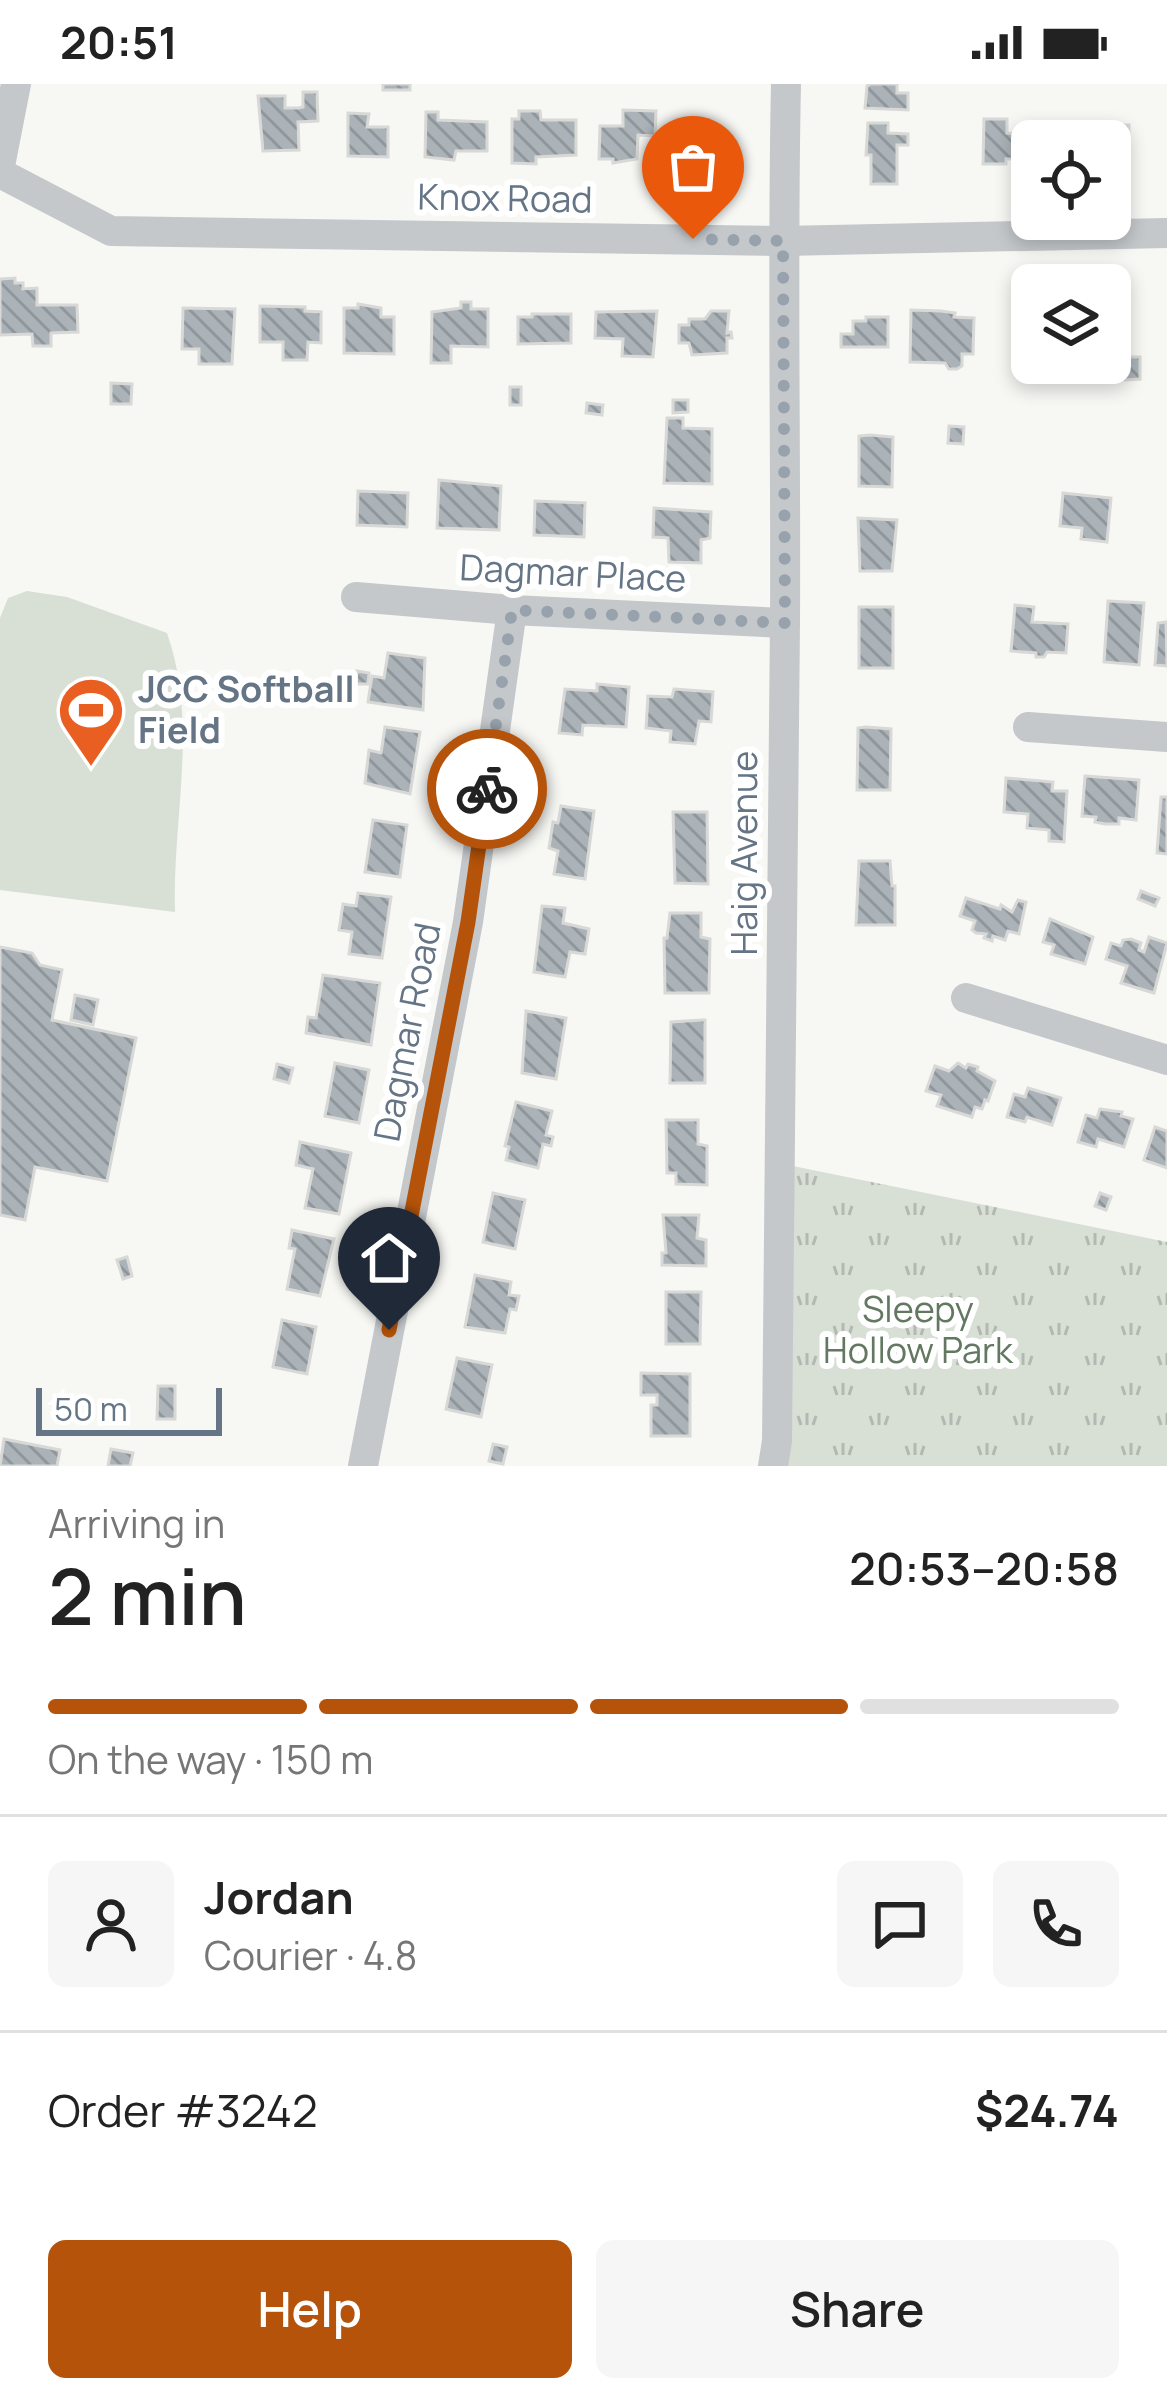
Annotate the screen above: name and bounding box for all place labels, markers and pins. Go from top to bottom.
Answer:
pin [642,116,744,239]
place label: JCC Softball Field [138,664,355,754]
sports icon: JCC Softball Field [56,675,126,769]
pin [338,1207,440,1330]

